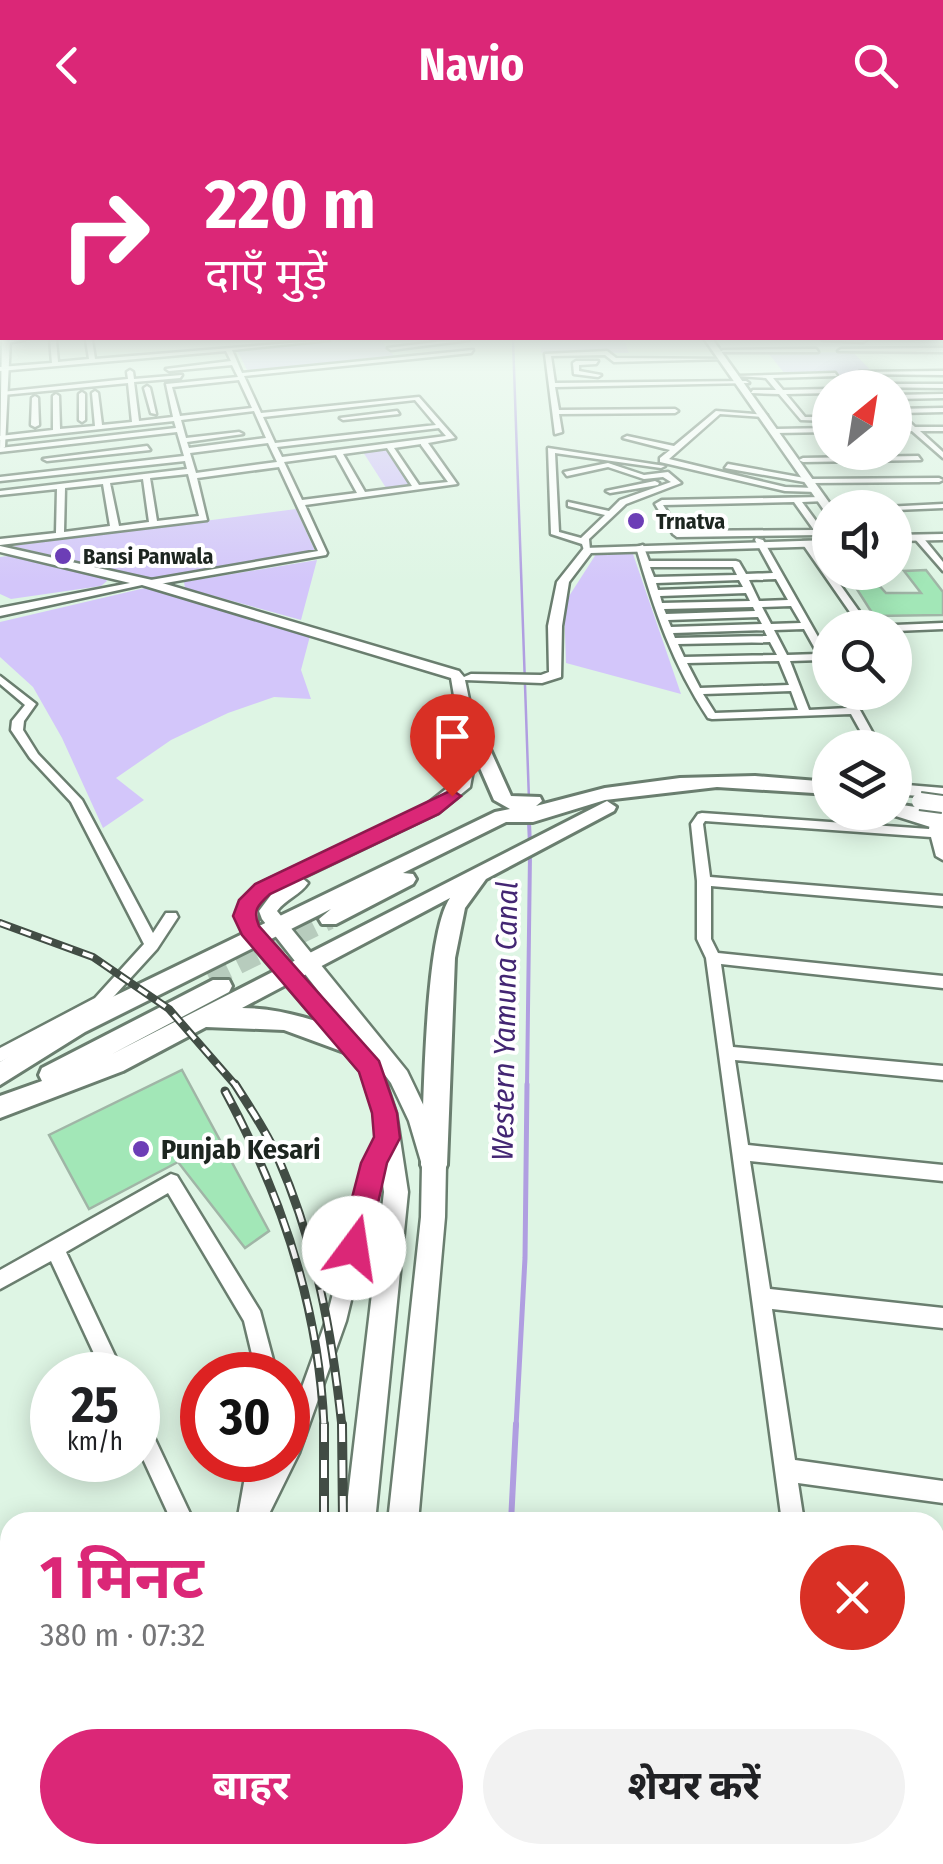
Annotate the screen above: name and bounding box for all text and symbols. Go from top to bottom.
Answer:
icon: back [40,38,95,93]
text: Navio [419,38,524,92]
icon: search [848,38,903,93]
text: 220 m [205,163,376,247]
icon: right [40,170,170,300]
text: दाएँ मुड़ें [205,248,327,302]
north arrow [812,370,912,470]
map controls [812,370,912,830]
button: sound [812,490,912,590]
place label: Trnatva [656,508,725,535]
marker: Trnatva [625,510,647,532]
place label: Bansi Panwala [83,543,213,570]
marker: Bansi Panwala [52,545,74,567]
button: search [812,610,912,710]
pin [410,694,495,797]
icon: arrive [425,709,480,764]
button: layers [812,730,912,830]
water label: Western Yamuna Canal [485,881,525,1161]
place label: Punjab Kesari [161,1133,321,1166]
marker: Punjab Kesari [130,1138,152,1160]
position arrow [302,1196,406,1300]
speed limit sign: 30 [180,1352,310,1482]
text: 25 [71,1375,119,1435]
text: km/h [67,1427,123,1457]
text: 1 मिनट [40,1542,204,1614]
button: close [800,1545,905,1650]
text: 380 m · 07:32 [40,1616,205,1654]
button: बाहर [40,1729,463,1844]
button: शेयर करें [483,1729,905,1844]

